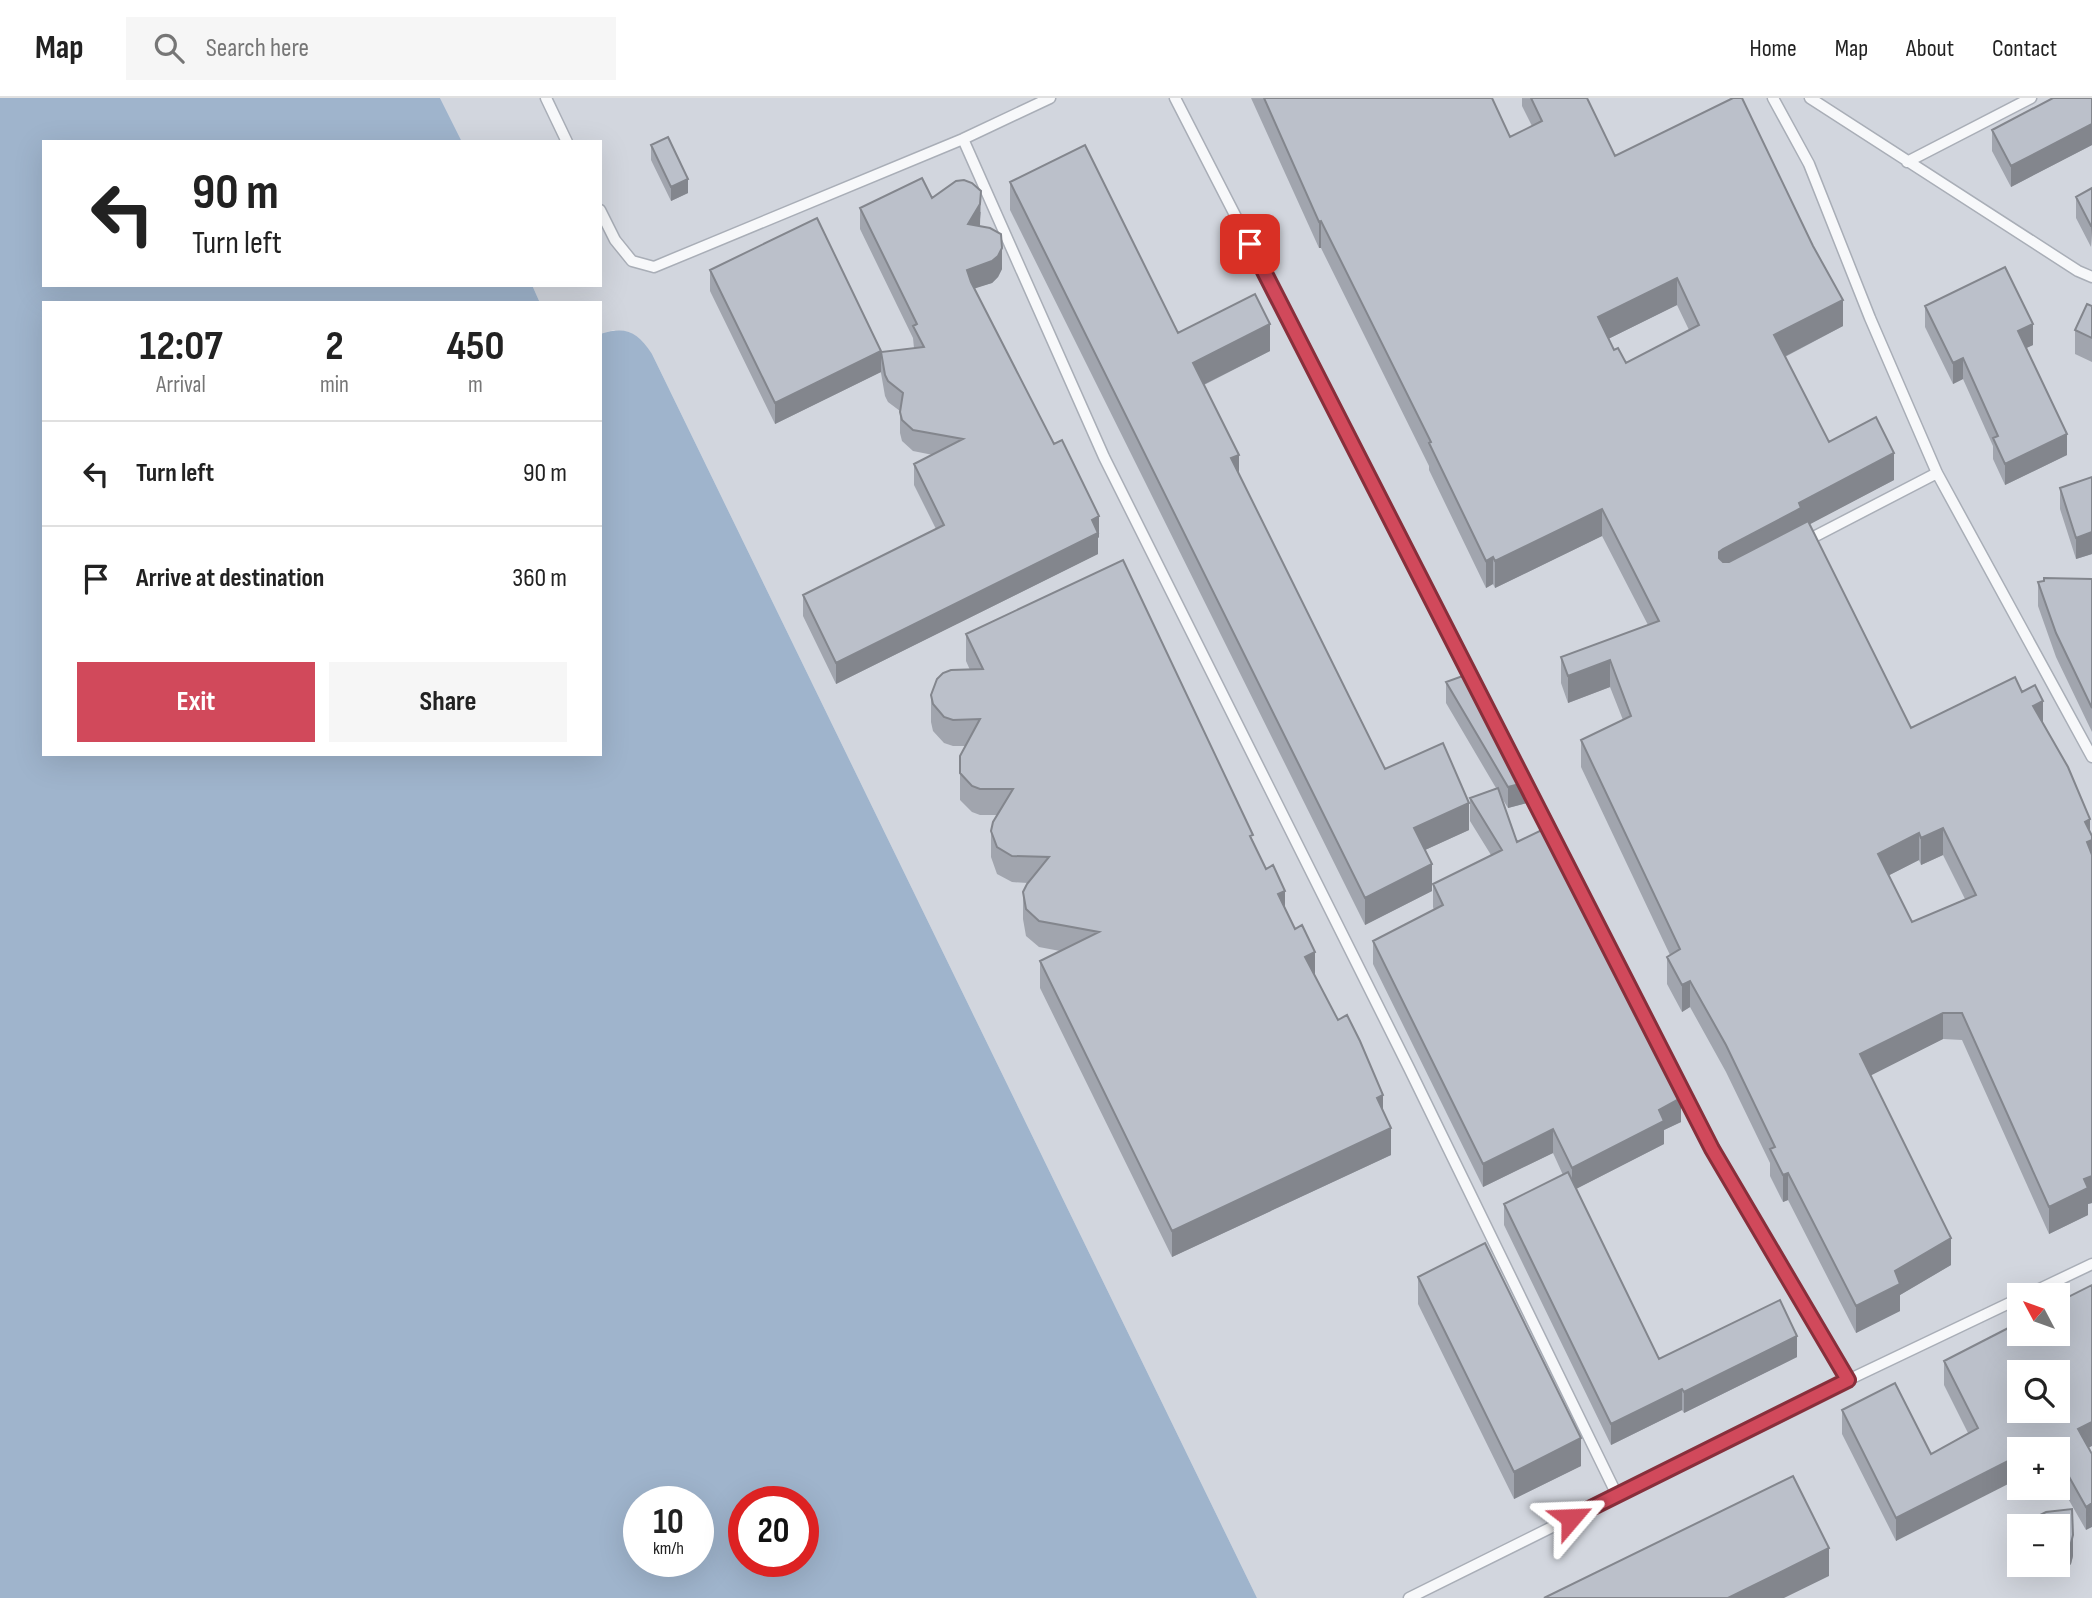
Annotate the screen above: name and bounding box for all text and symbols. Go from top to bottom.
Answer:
search box [126,17,616,80]
text: Map [35,28,84,68]
icon: search [150,29,188,67]
text: Search here [206,33,309,64]
text: Home [1749,34,1797,63]
text: Map [1835,34,1868,63]
text: About [1906,34,1954,63]
text: Contact [1992,34,2057,63]
text: 90 m [192,164,279,223]
icon: left [77,168,168,259]
pin [1220,214,1280,274]
text: Turn left [192,224,282,263]
icon: arrive [1231,225,1269,263]
text: 12:07 [140,321,223,372]
text: 2 [325,321,344,372]
text: 450 [446,321,504,372]
text: Arrival [156,371,206,399]
text: min [320,371,349,399]
text: m [468,371,483,399]
icon: left [77,455,115,493]
text: Turn left [136,458,214,489]
text: 90 m [523,458,567,489]
icon: arrive [77,560,115,598]
text: Arrive at destination [136,563,324,594]
text: 360 m [512,563,567,594]
button: Exit [77,662,315,742]
button: Share [329,662,567,742]
north arrow [2007,1283,2070,1346]
map controls [2007,1283,2070,1577]
button: search [2007,1360,2070,1423]
button: + [2007,1437,2070,1500]
position arrow [1534,1481,1608,1555]
speed limit sign: 20 [728,1486,819,1577]
text: 10 [653,1501,684,1544]
button: − [2007,1514,2070,1577]
text: km/h [653,1538,684,1559]

